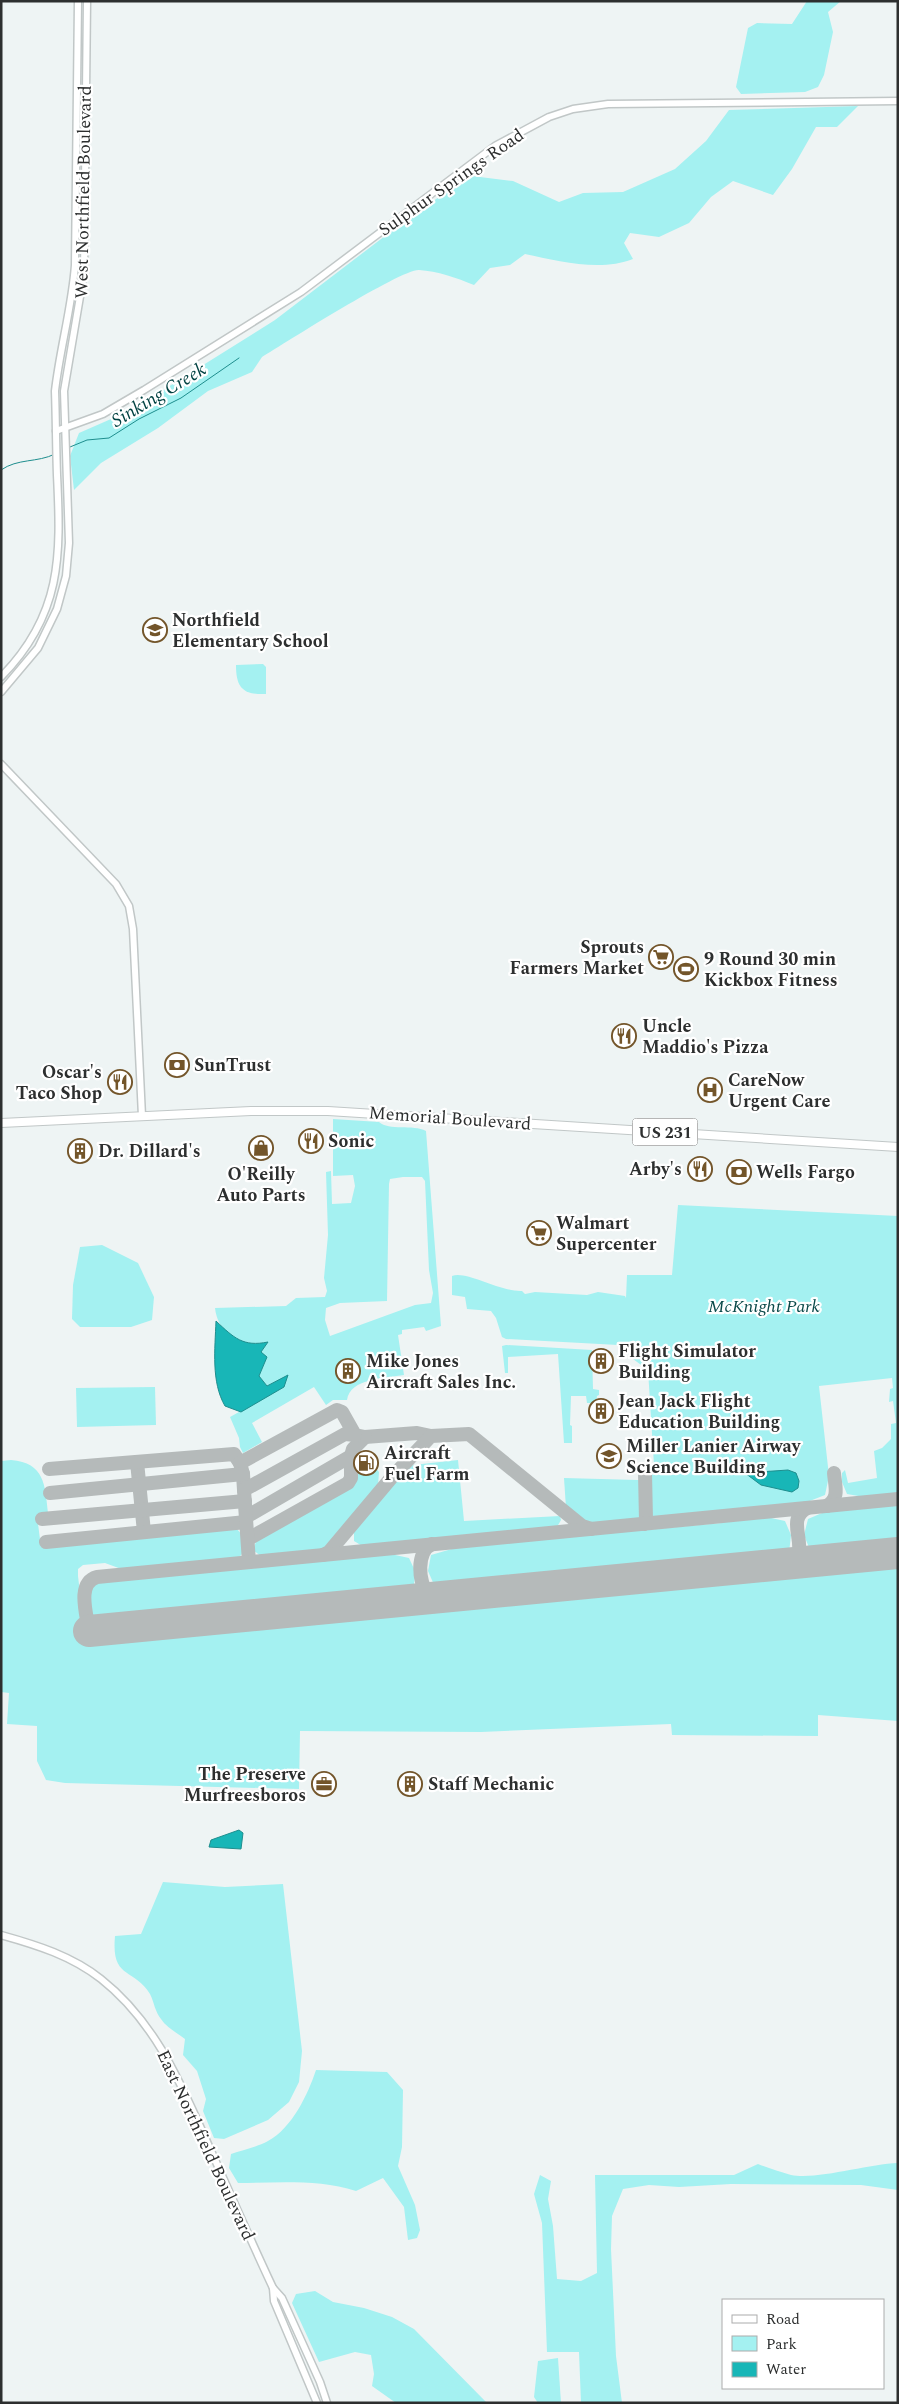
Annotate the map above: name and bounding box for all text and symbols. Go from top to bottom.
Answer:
street label: West Northfield Boulevard [68,85,99,299]
street label: Sulphur Springs Road [373,122,530,243]
water label: Sinking Creek [106,355,212,435]
place label: Northfield Elementary School [172,607,329,655]
school or university icon: Northfield Elementary School [142,617,168,643]
place label: Sprouts Farmers Market [510,934,644,982]
supermarket icon: Sprouts Farmers Market [648,944,674,970]
place label: 9 Round 30 min Kickbox Fitness [704,946,838,994]
sports icon: 9 Round 30 min Kickbox Fitness [673,956,699,982]
place label: Uncle Maddio's Pizza [642,1013,769,1061]
restaurant icon: Uncle Maddio's Pizza [611,1023,637,1049]
bank icon: SunTrust [164,1052,190,1078]
place label: SunTrust [194,1052,271,1079]
place label: Oscar's Taco Shop [16,1059,102,1107]
place label: CareNow Urgent Care [728,1067,830,1115]
restaurant icon: Oscar's Taco Shop [107,1069,133,1095]
hospital icon: CareNow Urgent Care [697,1077,723,1103]
street label: Memorial Boulevard [368,1099,532,1138]
road number: US 231 [632,1118,698,1146]
restaurant icon: Sonic [298,1128,324,1154]
place label: Sonic [328,1128,374,1155]
shop icon: O'Reilly Auto Parts [248,1135,274,1161]
building icon: Dr. Dillard's [67,1138,93,1164]
place label: Dr. Dillard's [98,1138,201,1165]
place label: Arby's [629,1156,682,1183]
restaurant icon: Arby's [687,1156,713,1182]
bank icon: Wells Fargo [726,1159,752,1185]
place label: Wells Fargo [756,1159,855,1186]
place label: O'Reilly Auto Parts [216,1161,306,1209]
place label: Walmart Supercenter [556,1210,657,1258]
supermarket icon: Walmart Supercenter [526,1220,552,1246]
park label: McKnight Park [708,1293,821,1320]
place label: Flight Simulator Building [618,1338,756,1386]
place label: Mike Jones Aircraft Sales Inc. [366,1348,516,1396]
building icon: Flight Simulator Building [588,1348,614,1374]
building icon: Mike Jones Aircraft Sales Inc. [335,1358,361,1384]
place label: Jean Jack Flight Education Building [618,1388,780,1436]
building icon: Jean Jack Flight Education Building [588,1398,614,1424]
place label: Miller Lanier Airway Science Building [626,1433,802,1481]
place label: Aircraft Fuel Farm [384,1440,469,1488]
school or university icon: Miller Lanier Airway Science Building [596,1443,622,1469]
fuel station icon: Aircraft Fuel Farm [353,1450,379,1476]
place label: The Preserve Murfreesboros [184,1761,306,1809]
office icon: The Preserve Murfreesboros [311,1771,337,1797]
building icon: Staff Mechanic [397,1771,423,1797]
place label: Staff Mechanic [428,1771,554,1798]
street label: East Northfield Boulevard [149,2045,262,2245]
legend [722,2299,884,2389]
text: Road [766,2308,800,2331]
text: Park [766,2333,797,2356]
text: Water [766,2358,806,2381]

